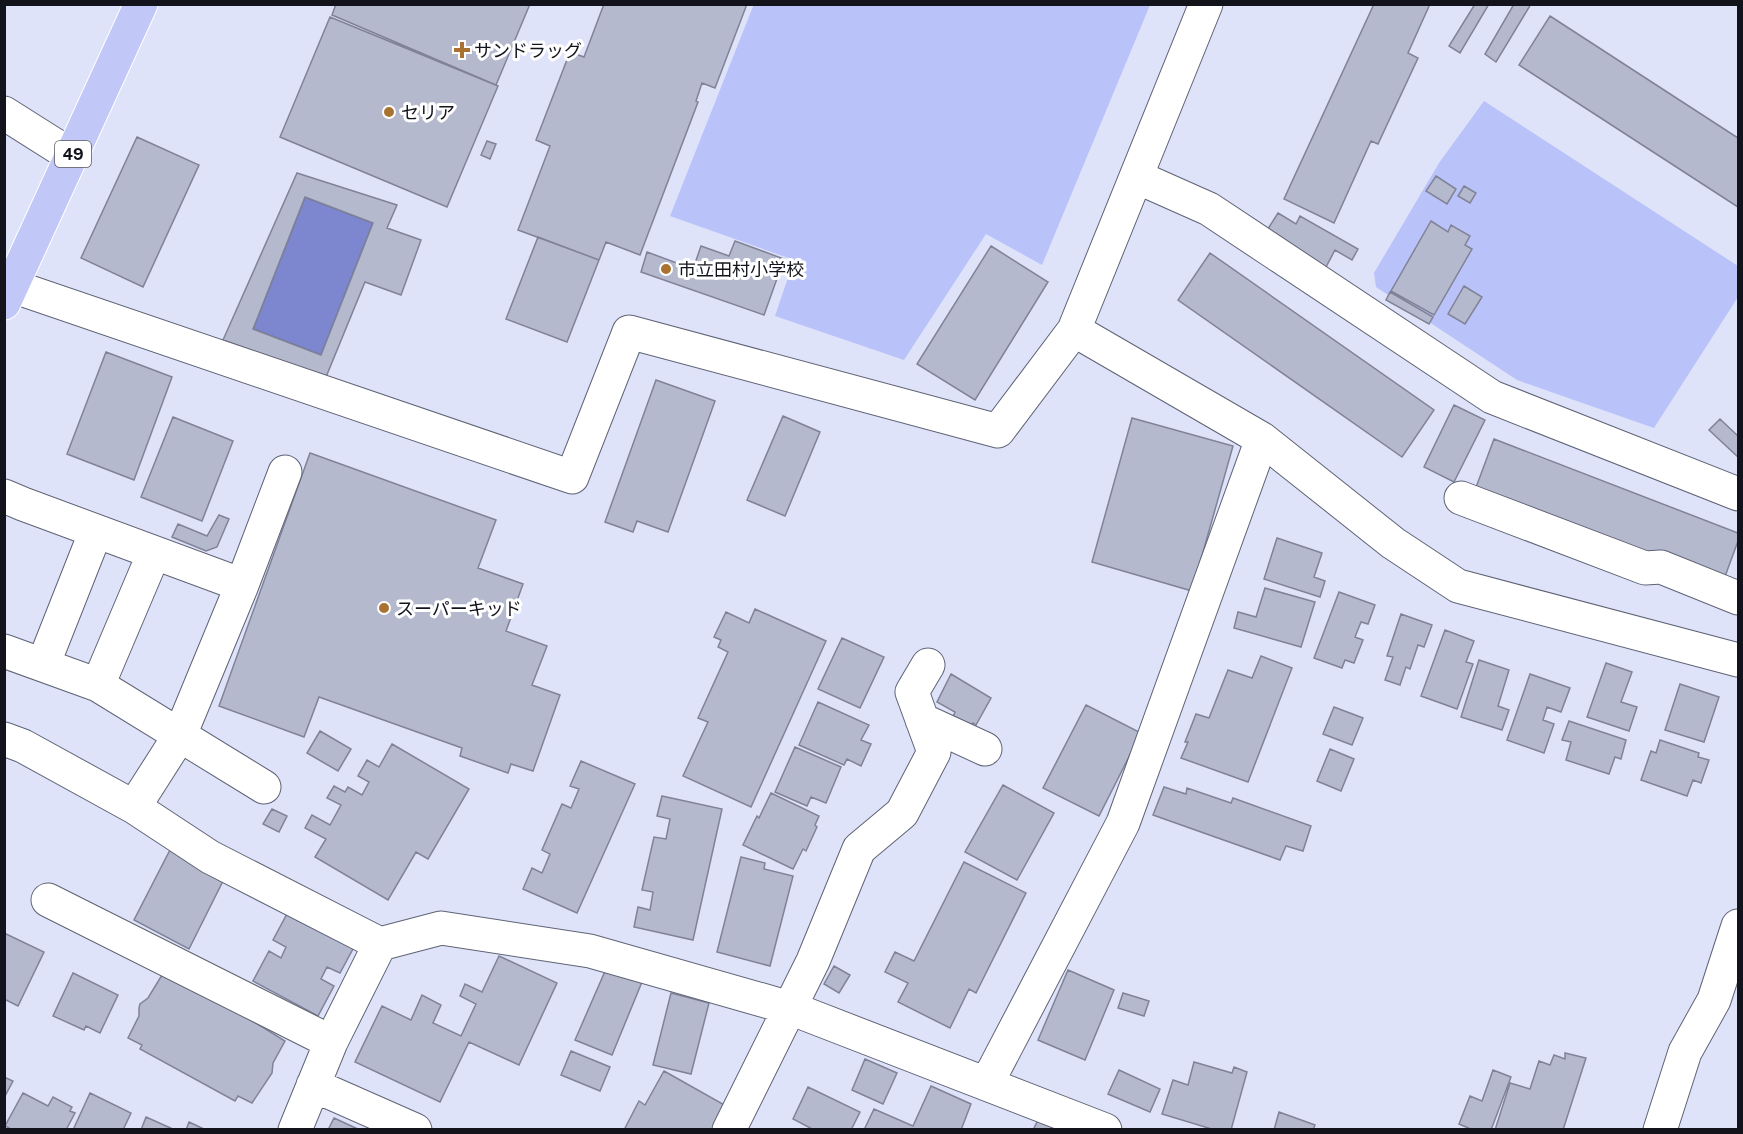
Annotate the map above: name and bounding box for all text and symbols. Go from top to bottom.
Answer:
place label: サンドラッグ [474,40,582,61]
marker: サンドラッグ [455,43,469,57]
place label: セリア [401,102,455,123]
marker: セリア [382,105,396,119]
road number: 49 [55,141,91,167]
place label: 市立田村小学校 [678,259,804,280]
marker: 市立田村小学校 [659,262,673,276]
place label: スーパーキッド [396,598,522,619]
marker: スーパーキッド [377,601,391,615]

